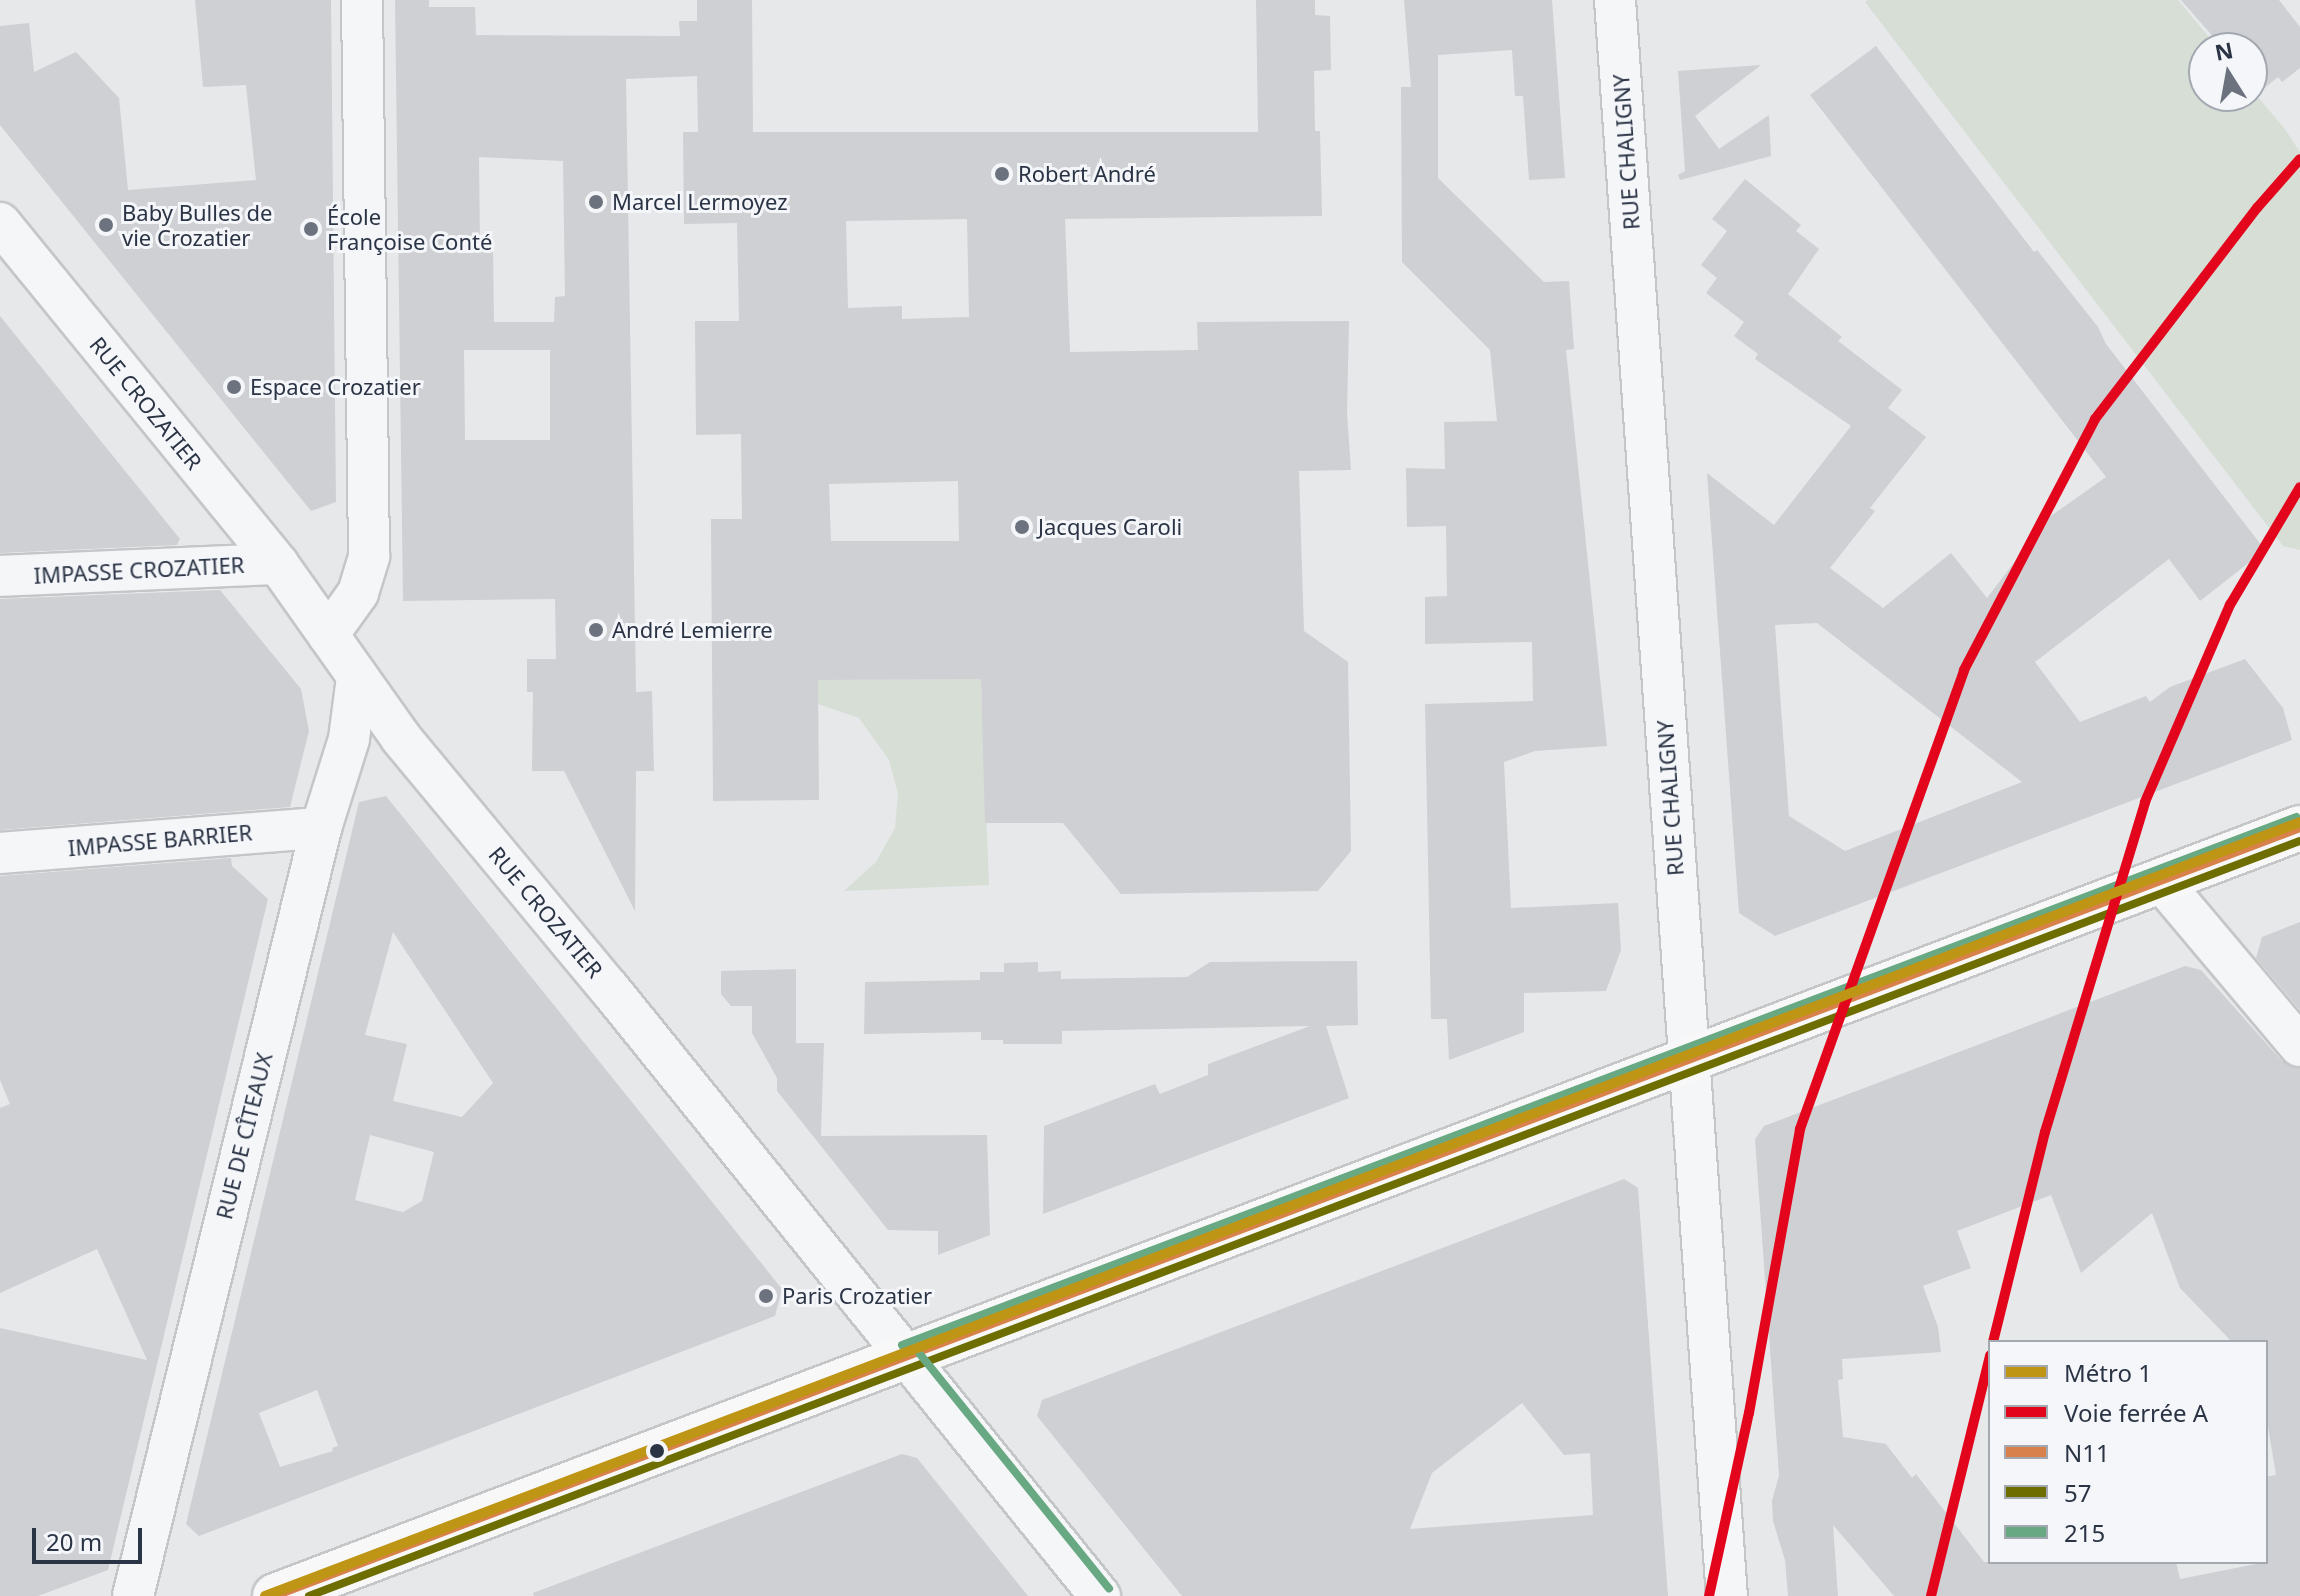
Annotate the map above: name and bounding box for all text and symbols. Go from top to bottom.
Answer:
north arrow [2188,32,2268,112]
text: N [2212,34,2235,67]
street label: RUE CHALIGNY [1607,73,1645,231]
place label: Robert André [1018,161,1156,187]
marker: Robert André [993,165,1011,183]
place label: Marcel Lermoyez [612,189,788,215]
marker: Marcel Lermoyez [587,193,605,211]
place label: Baby Bulles de vie Crozatier [122,199,273,250]
place label: École Françoise Conté [327,203,492,254]
marker: Baby Bulles de vie Crozatier [97,216,115,234]
marker: École Françoise Conté [302,220,320,238]
street label: RUE CROZATIER [84,331,208,475]
place label: Espace Crozatier [250,374,421,400]
marker: Espace Crozatier [225,378,243,396]
place label: Jacques Caroli [1038,514,1182,540]
marker: Jacques Caroli [1013,518,1031,536]
street label: IMPASSE CROZATIER [33,551,245,589]
place label: André Lemierre [612,617,773,643]
marker: André Lemierre [587,621,605,639]
street label: RUE CHALIGNY [1651,719,1689,877]
street label: IMPASSE BARRIER [67,819,253,861]
street label: RUE CROZATIER [484,841,608,983]
street label: RUE DE CÎTEAUX [211,1050,277,1222]
place label: Paris Crozatier [782,1283,932,1309]
marker: Paris Crozatier [757,1287,775,1305]
legend [1988,1340,2268,1564]
text: Métro 1 [2064,1356,2152,1389]
text: Voie ferrée A [2064,1396,2208,1429]
text: N11 [2064,1436,2110,1469]
unlabelled marker [649,1443,665,1459]
text: 57 [2064,1476,2091,1509]
scale bar [36,1512,146,1562]
text: 215 [2064,1516,2105,1549]
text: 20 m [46,1525,102,1558]

